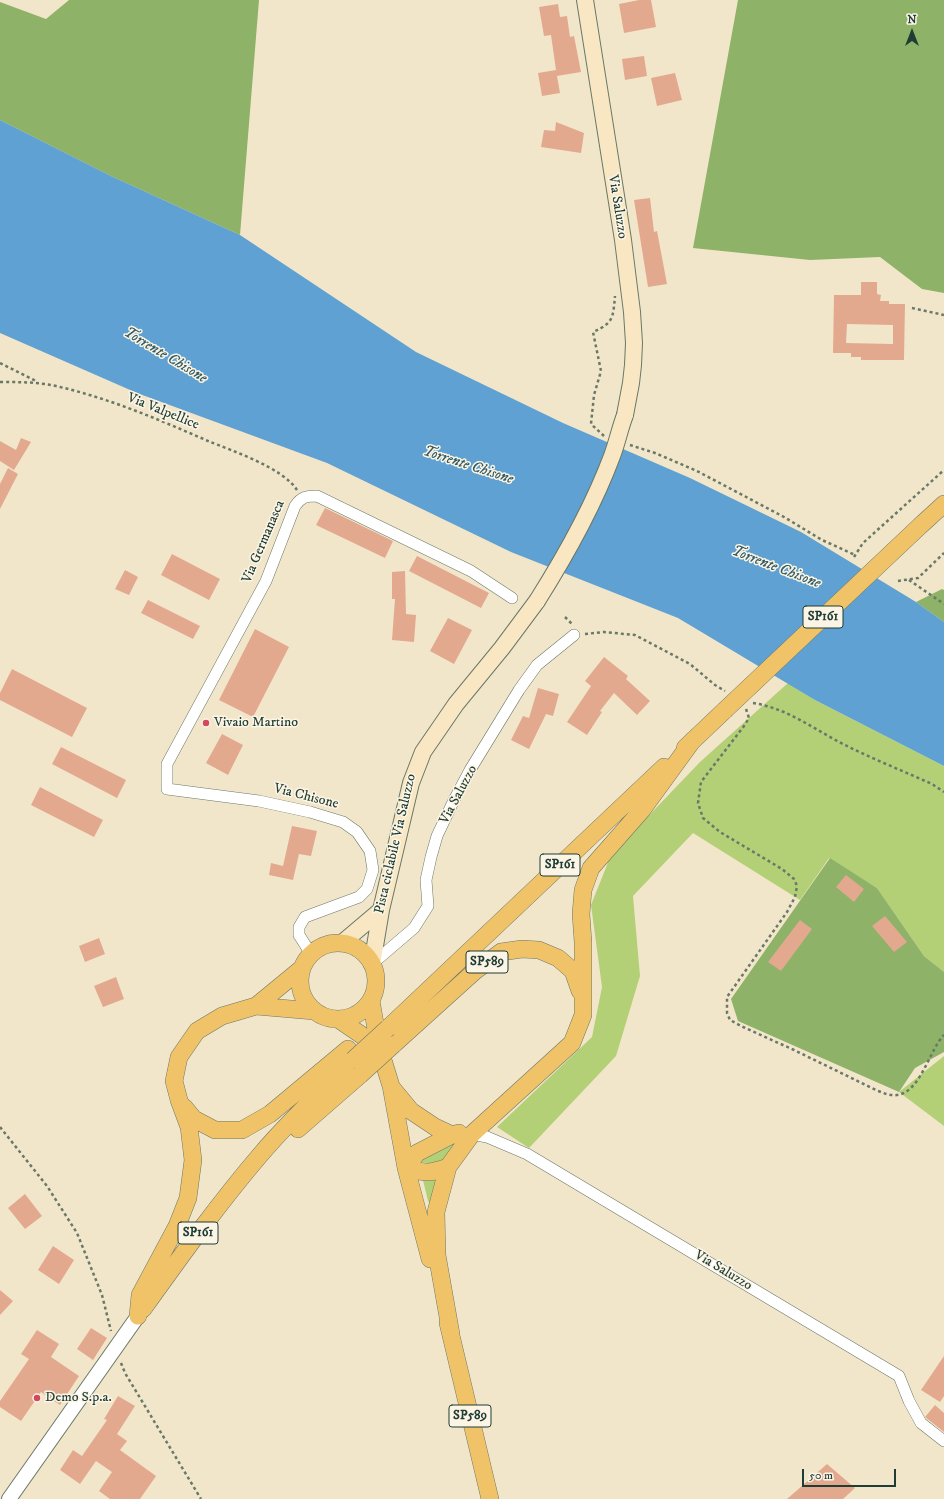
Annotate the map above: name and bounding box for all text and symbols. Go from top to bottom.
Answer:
north arrow [892,12,932,52]
text: N [907,13,917,27]
street label: Via Saluzzo [604,174,630,240]
water label: Torrente Chisone [120,324,210,388]
street label: Via Valpellice [125,390,201,434]
water label: Torrente Chisone [421,443,515,489]
street label: Via Germanasca [239,498,289,586]
water label: Torrente Chisone [729,543,823,593]
road number: SP161 [803,606,843,628]
place label: Vivaio Martino [214,715,298,731]
marker: Vivaio Martino [201,718,211,728]
street label: Via Saluzzo [436,763,482,827]
street label: Pista ciclabile Via Saluzzo [372,772,420,916]
street label: Via Chisone [272,781,340,813]
road number: SP161 [540,854,580,876]
road number: SP589 [466,951,508,973]
road number: SP161 [178,1222,218,1244]
street label: Via Saluzzo [691,1247,755,1295]
place label: Demo S.p.a. [45,1390,112,1406]
marker: Demo S.p.a. [32,1393,42,1403]
road number: SP589 [449,1405,491,1427]
scale bar [804,1461,898,1487]
text: 50 m [809,1468,833,1483]

